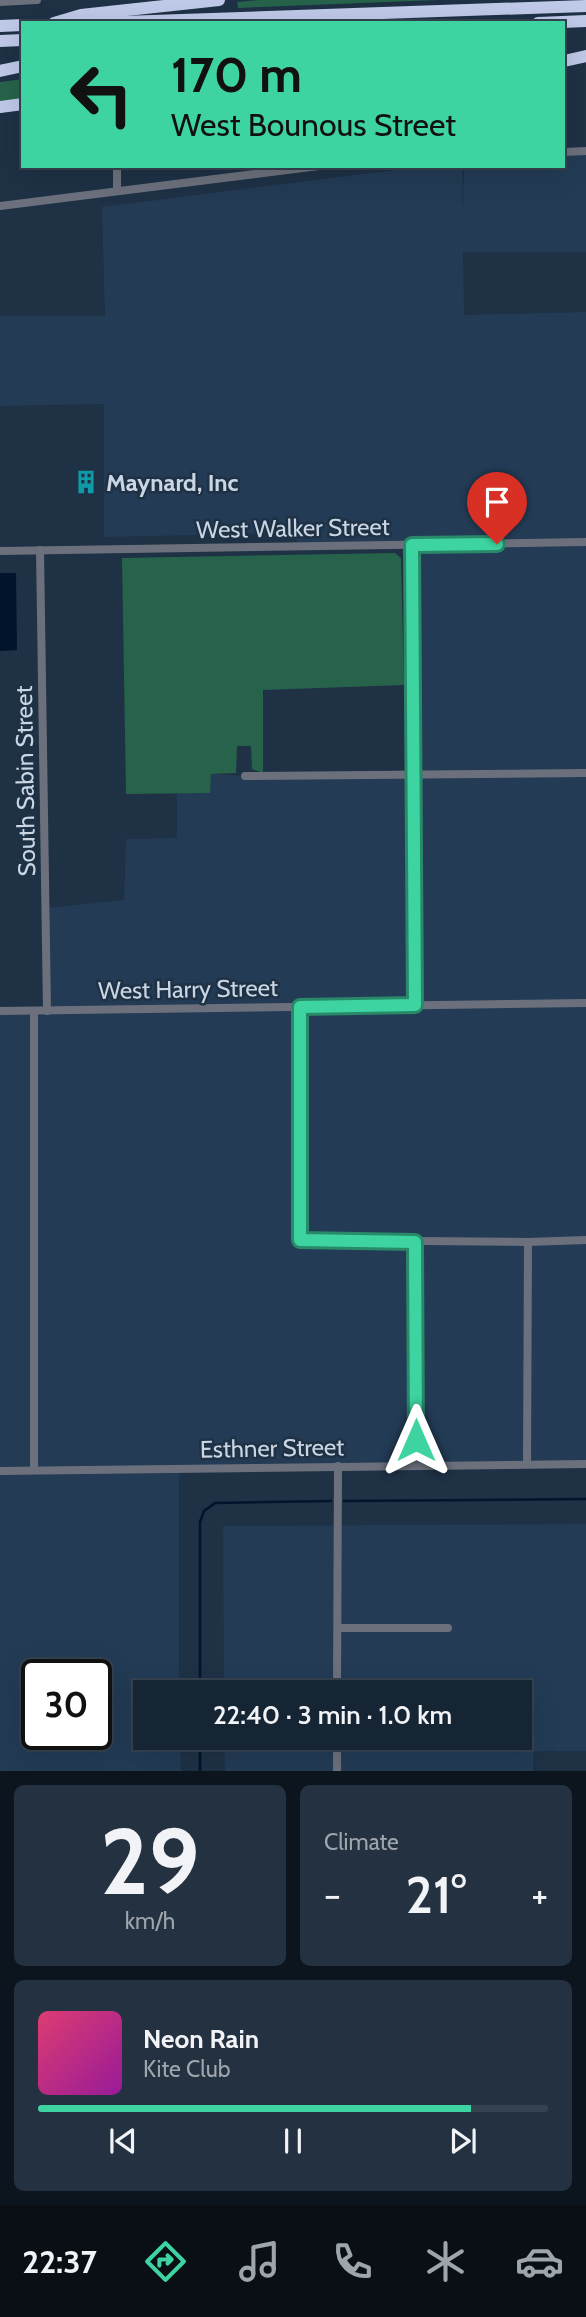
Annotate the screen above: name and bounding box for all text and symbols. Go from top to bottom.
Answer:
text: 170 m [171,45,302,104]
icon: left [56,49,147,140]
text: West Bounous Street [171,105,456,144]
building icon: Maynard, Inc [72,468,100,496]
place label: Maynard, Inc [106,468,239,497]
pin [467,472,527,544]
icon: arrive [478,483,516,521]
street label: West Walker Street [196,512,390,544]
street label: South Sabin Street [9,685,41,877]
street label: West Harry Street [98,973,278,1005]
position arrow [379,1403,453,1477]
street label: Esthner Street [199,1432,345,1464]
speed limit sign: 30 [21,1659,112,1750]
text: 22:40 · 3 min · 1.0 km [213,1699,452,1731]
text: 29 [100,1806,200,1917]
text: Climate [324,1828,399,1856]
text: 21° [406,1863,466,1926]
text: − [324,1871,341,1918]
text: + [531,1871,548,1918]
text: km/h [125,1907,175,1935]
text: Neon Rain [143,2023,259,2055]
text: Kite Club [143,2055,230,2083]
icon: previous [104,2122,142,2160]
icon: pause [274,2122,312,2160]
icon: next [444,2122,482,2160]
icon: directions [141,2237,190,2286]
icon: music [235,2237,284,2286]
icon: phone [328,2237,377,2286]
icon: climate [421,2237,470,2286]
icon: car [515,2237,564,2286]
text: 22:37 [22,2242,97,2281]

